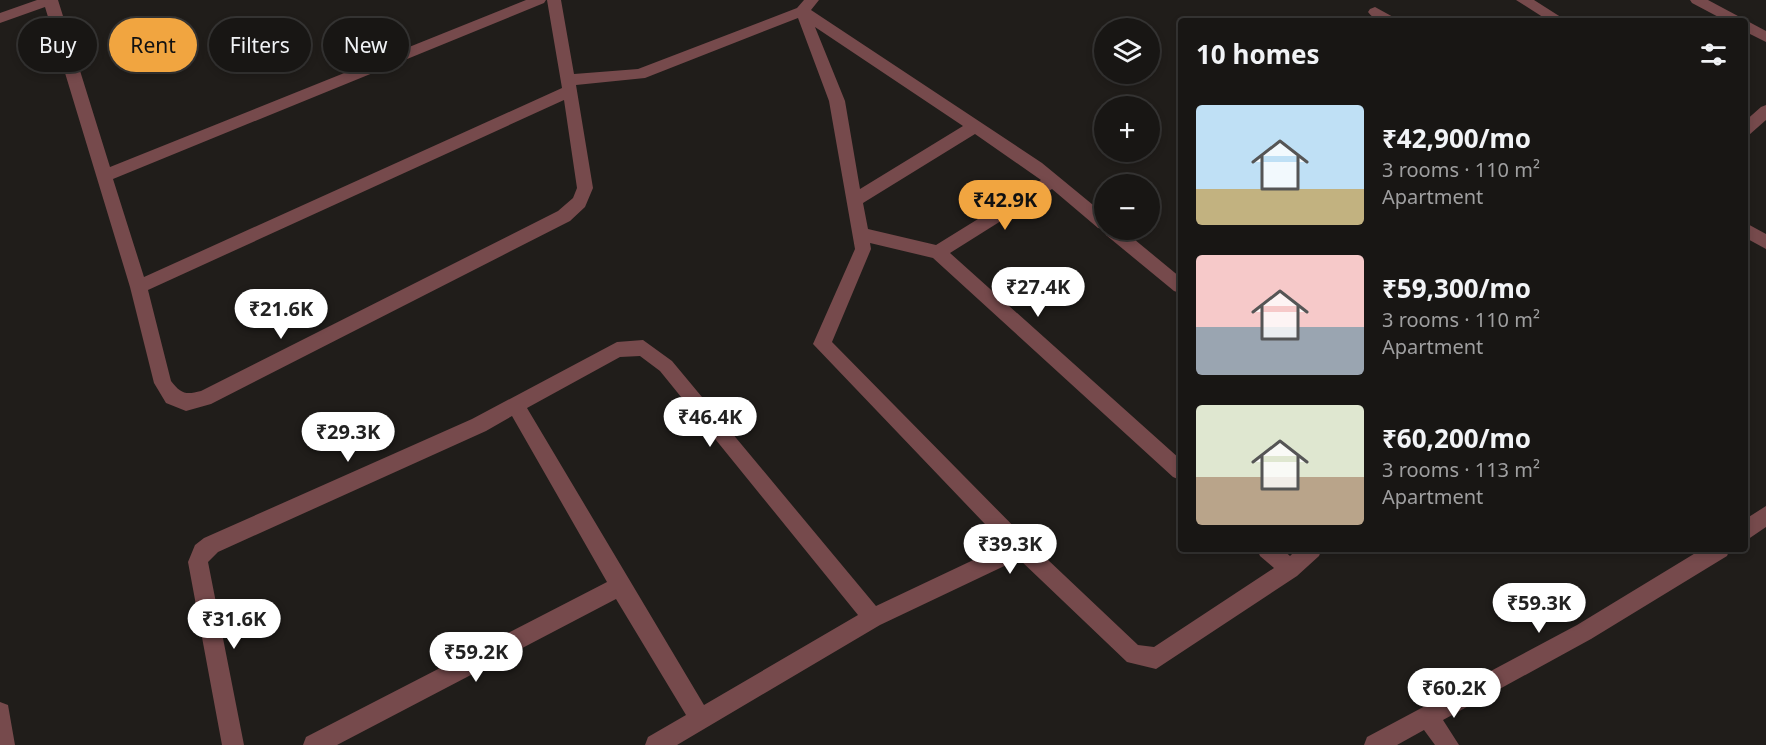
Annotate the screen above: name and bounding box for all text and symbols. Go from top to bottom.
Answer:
chip: Buy [18,18,97,72]
chip: Rent [109,18,197,72]
chip: Filters [209,18,311,72]
chip: New [323,18,409,72]
map controls [1094,18,1160,240]
button: layers [1094,18,1160,84]
text: 10 homes [1196,36,1320,72]
icon: filters [1697,38,1730,71]
button: + [1094,96,1160,162]
text: ₹42,900/mo [1382,120,1531,156]
icon: home [1244,129,1316,201]
text: 3 rooms · 110 m² [1382,156,1540,183]
button: − [1094,174,1160,240]
pin: ₹42.9K [956,180,1054,231]
text: Apartment [1382,183,1483,210]
text: ₹42.9K [973,186,1037,213]
pin: ₹27.4K [989,267,1087,318]
text: ₹59,300/mo [1382,270,1531,306]
text: ₹27.4K [1006,273,1070,300]
icon: home [1244,279,1316,351]
pin: ₹21.6K [232,289,330,340]
text: ₹21.6K [249,295,313,322]
text: 3 rooms · 110 m² [1382,306,1540,333]
text: Apartment [1382,333,1483,360]
pin: ₹46.4K [661,397,759,448]
text: ₹46.4K [678,403,742,430]
pin: ₹29.3K [299,412,397,463]
text: ₹29.3K [316,418,380,445]
text: ₹60,200/mo [1382,420,1531,456]
icon: home [1244,429,1316,501]
text: 3 rooms · 113 m² [1382,456,1540,483]
text: Apartment [1382,483,1483,510]
pin: ₹39.3K [961,524,1059,575]
text: ₹39.3K [978,530,1042,557]
pin: ₹59.3K [1490,583,1588,634]
text: ₹59.3K [1507,589,1571,616]
pin: ₹31.6K [185,599,283,650]
text: ₹31.6K [202,605,266,632]
pin: ₹59.2K [427,632,525,683]
text: ₹59.2K [444,638,508,665]
pin: ₹60.2K [1405,668,1503,719]
text: ₹60.2K [1422,674,1486,701]

